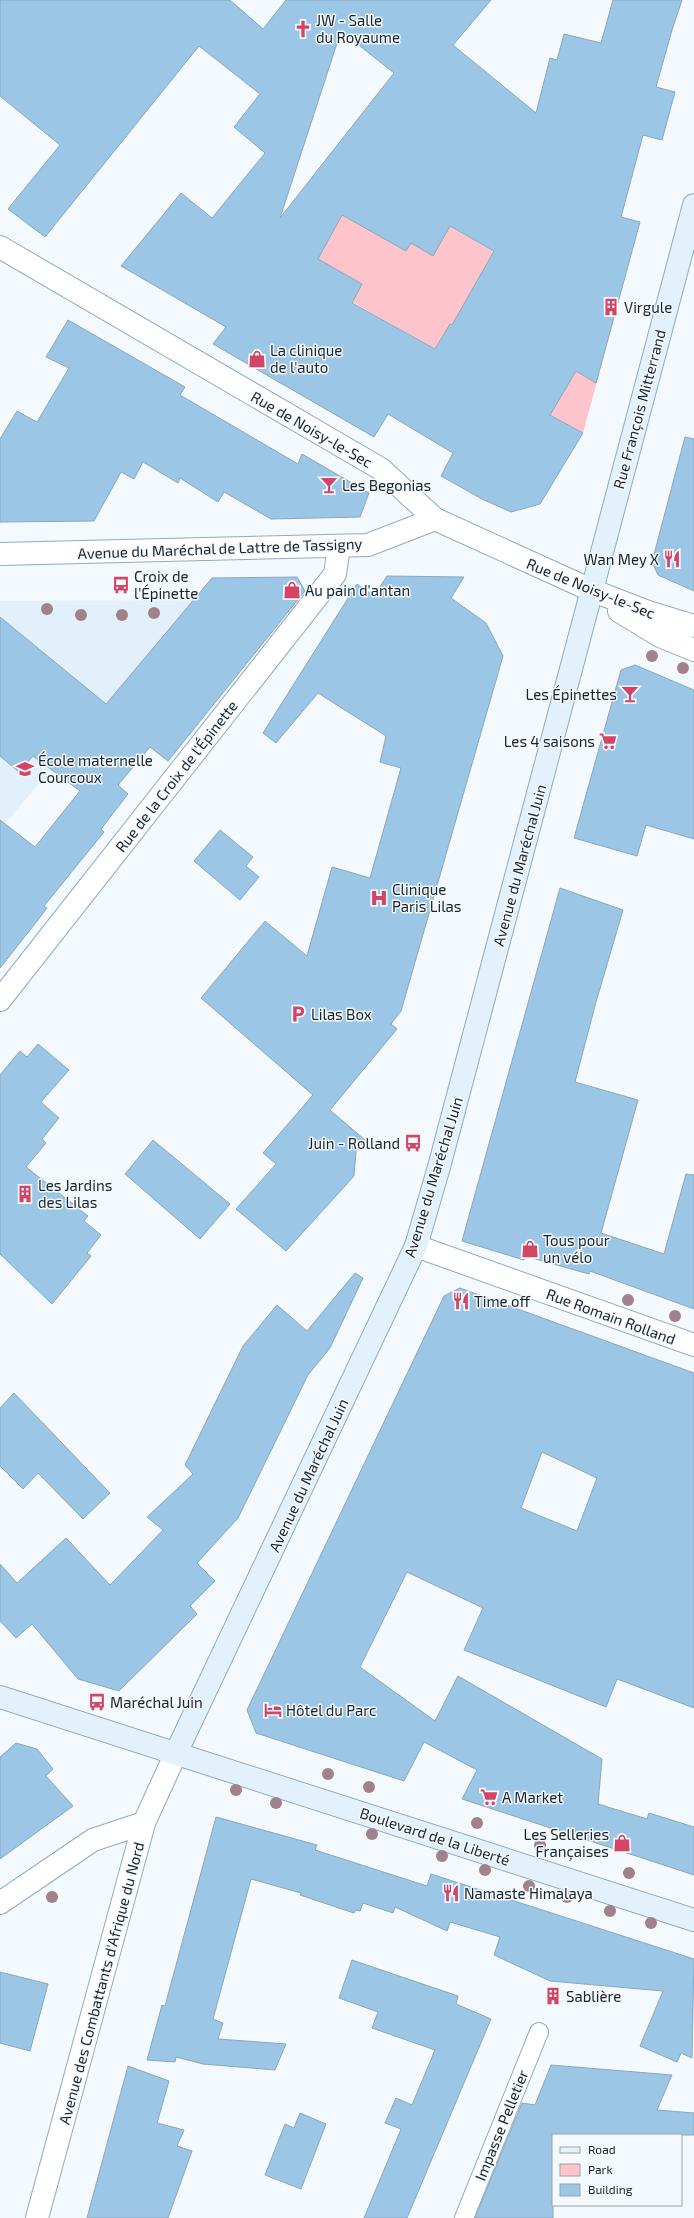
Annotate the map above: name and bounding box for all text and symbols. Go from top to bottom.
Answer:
place label: JW - Salle du Royaume [316,11,400,46]
church icon: JW - Salle du Royaume [293,19,313,39]
building icon: Virgule [601,297,621,317]
place label: Virgule [624,298,672,316]
street label: Rue François Mitterrand [609,327,670,491]
place label: La clinique de l'auto [270,341,342,376]
shop icon: La clinique de l'auto [247,349,267,369]
street label: Rue de Noisy-le-Sec [248,387,376,471]
bar icon: Les Begonias [319,475,339,495]
place label: Les Begonias [342,476,431,494]
street label: Avenue du Maréchal de Lattre de Tassigny [77,534,363,562]
restaurant icon: Wan Mey X [662,549,682,569]
place label: Wan Mey X [583,550,659,568]
street label: Rue de Noisy-le-Sec [524,554,658,622]
place label: Croix de l'Épinette [134,567,198,602]
bus stop icon: Croix de l'Épinette [111,575,131,595]
shop icon: Au pain d'antan [282,580,302,600]
place label: Au pain d'antan [305,581,410,599]
bar icon: Les Épinettes [620,684,640,704]
place label: Les Épinettes [526,685,617,703]
street label: Rue de la Croix de l'Épinette [111,697,241,855]
supermarket icon: Les 4 saisons [598,731,618,751]
place label: Les 4 saisons [504,732,595,750]
place label: École maternelle Courcoux [38,751,153,786]
school or university icon: École maternelle Courcoux [15,759,35,779]
street label: Avenue du Maréchal Juin [489,782,549,948]
place label: Clinique Paris Lilas [392,880,461,915]
hospital icon: Clinique Paris Lilas [369,888,389,908]
parking icon: Lilas Box [288,1004,308,1024]
place label: Lilas Box [311,1005,372,1023]
street label: Avenue du Maréchal Juin [400,1095,466,1259]
bus stop icon: Juin - Rolland [403,1133,423,1153]
place label: Juin - Rolland [308,1134,400,1152]
place label: Les Jardins des Lilas [38,1176,112,1211]
building icon: Les Jardins des Lilas [15,1184,35,1204]
place label: Tous pour un vélo [543,1231,610,1266]
shop icon: Tous pour un vélo [520,1239,540,1259]
street label: Rue Romain Rolland [544,1284,678,1348]
restaurant icon: Time off [451,1291,471,1311]
place label: Time off [474,1292,530,1310]
street label: Avenue du Maréchal Juin [265,1396,351,1554]
bus stop icon: Maréchal Juin [87,1692,107,1712]
place label: Maréchal Juin [110,1693,203,1711]
hotel icon: Hôtel du Parc [263,1700,283,1720]
place label: Hôtel du Parc [286,1701,376,1719]
supermarket icon: A Market [479,1787,499,1807]
place label: A Market [502,1788,563,1806]
street label: Boulevard de la Liberté [358,1803,512,1869]
place label: Les Selleries Françaises [523,1825,609,1861]
shop icon: Les Selleries Françaises [612,1833,632,1853]
street label: Avenue des Combattants d'Afrique du Nord [55,1840,147,2126]
restaurant icon: Namaste Himalaya [441,1883,461,1903]
place label: Namaste Himalaya [464,1884,593,1902]
building icon: Sablière [543,1986,563,2006]
place label: Sablière [566,1987,621,2005]
street label: Impasse Pelletier [471,2067,531,2183]
legend [552,2134,682,2206]
text: Road [588,2142,616,2156]
text: Park [588,2162,613,2176]
text: Building [588,2182,633,2196]

